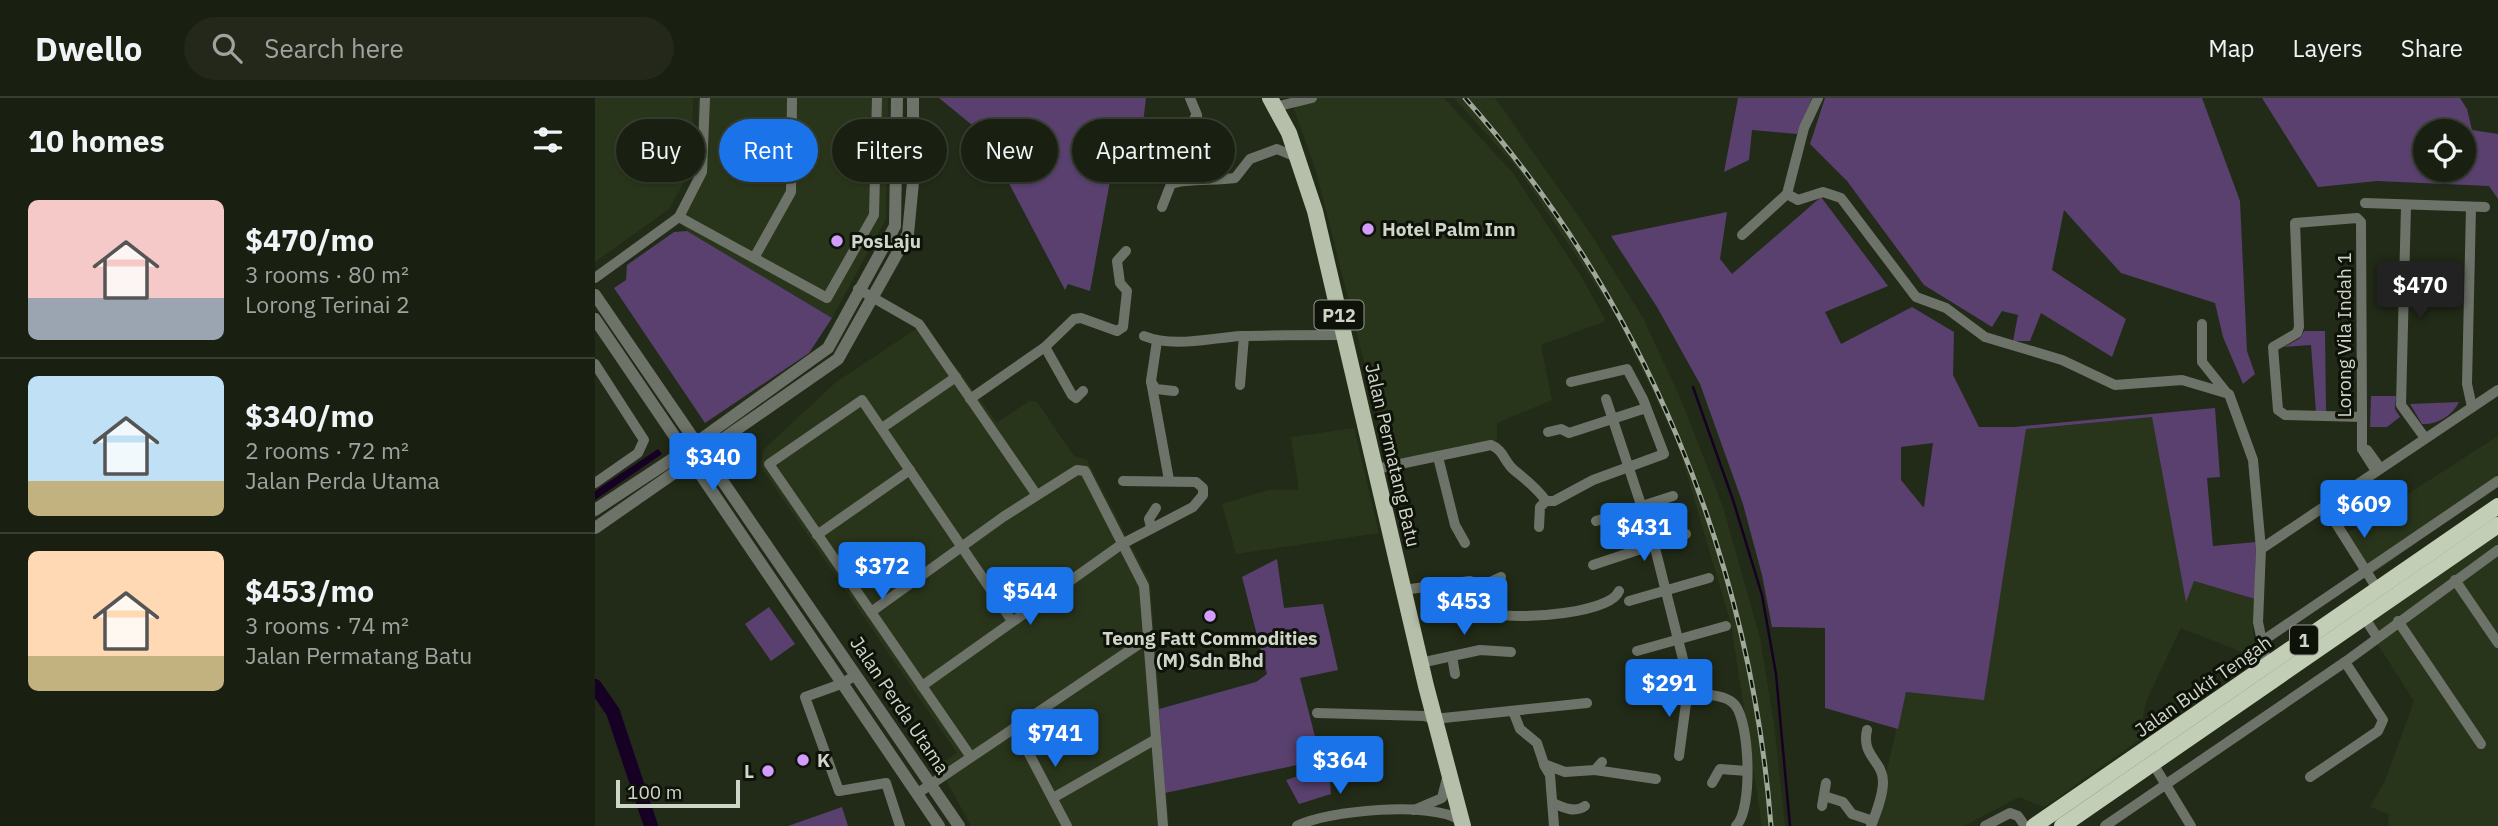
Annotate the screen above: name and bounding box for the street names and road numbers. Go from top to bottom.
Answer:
street label: Lorong Vila Indah 1 [2332,252,2356,418]
road number: P12 [1315,300,1363,330]
street label: Jalan Permatang Batu [1360,361,1426,549]
road number: 1 [2290,626,2318,654]
street label: Jalan Bukit Tengah [2130,630,2276,742]
street label: Jalan Perda Utama [845,632,955,778]

